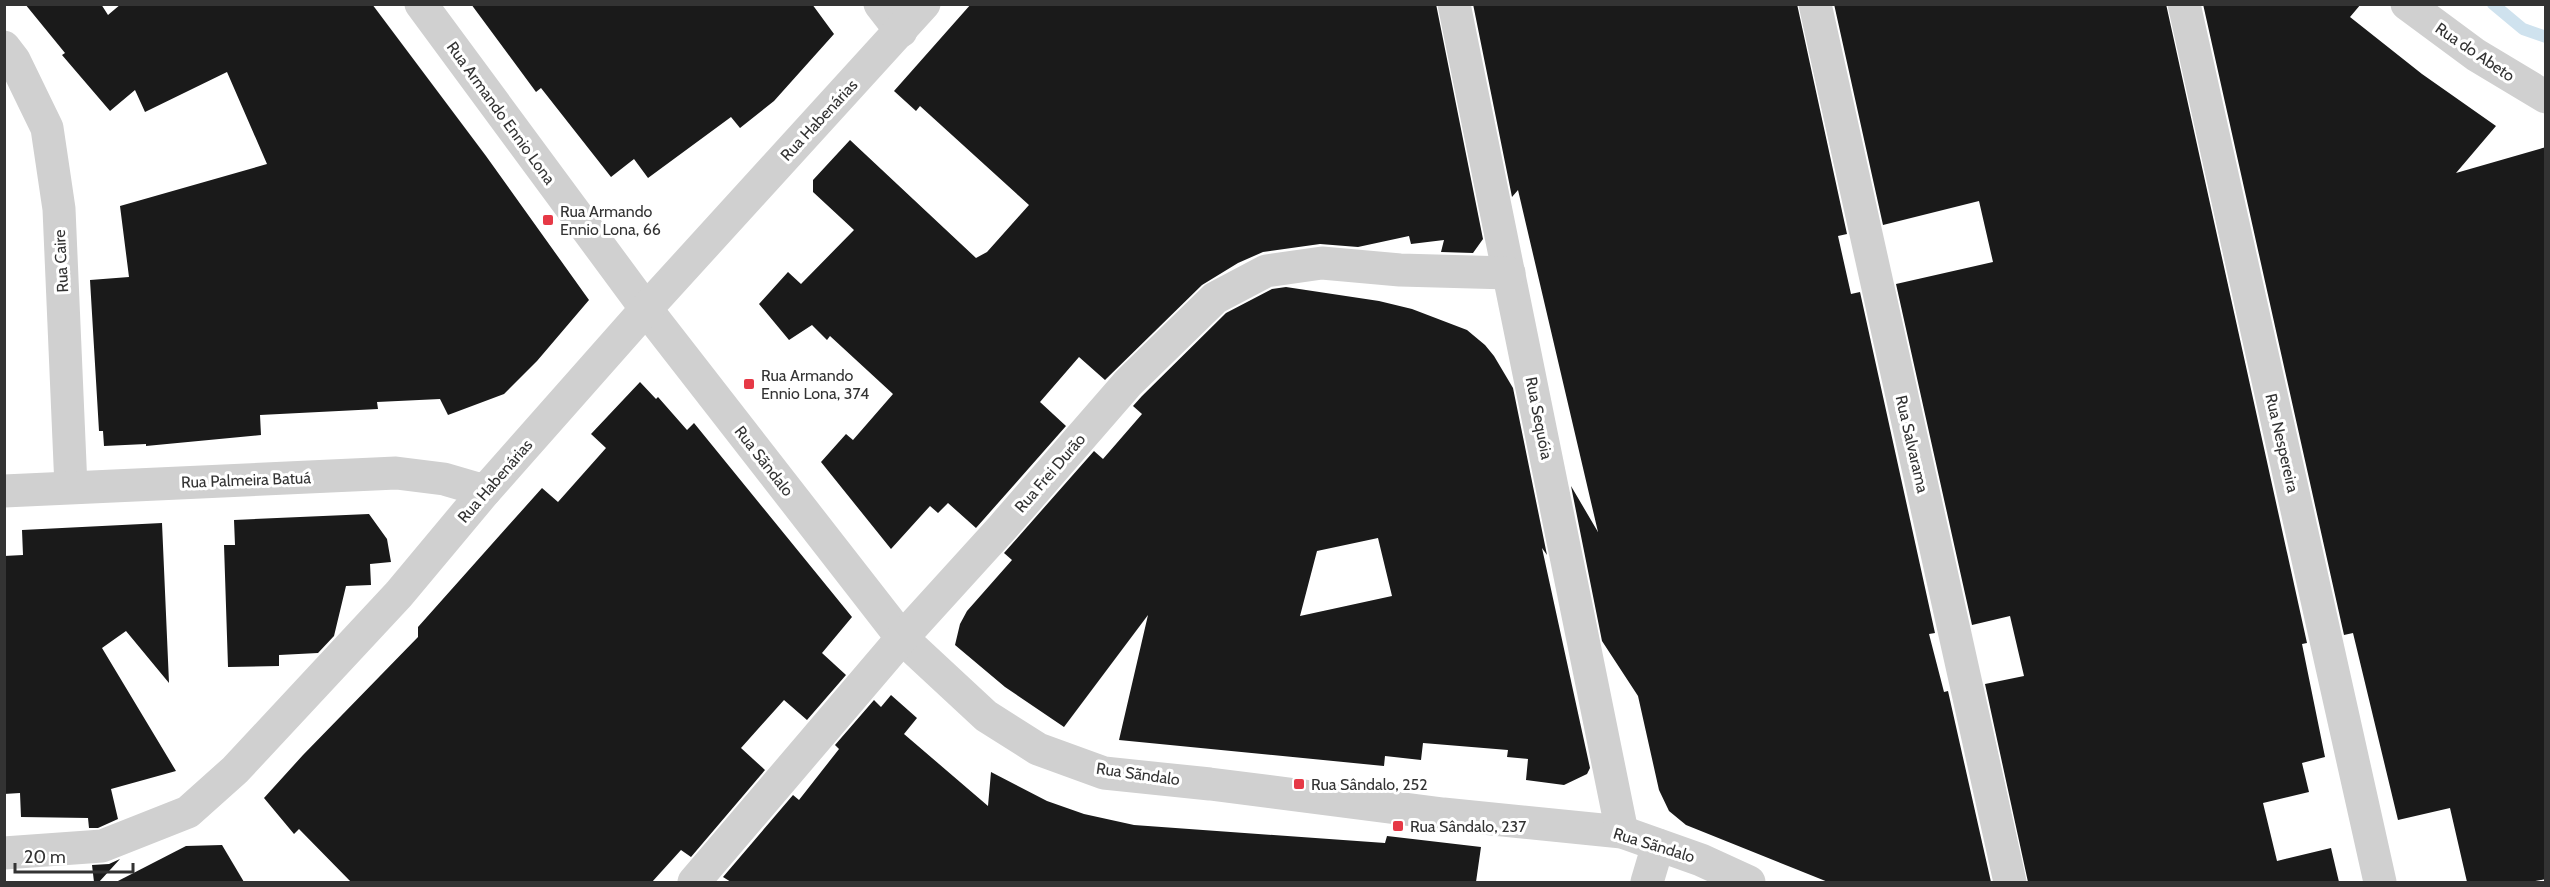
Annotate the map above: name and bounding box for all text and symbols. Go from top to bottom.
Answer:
street label: Rua do Abeto [2432,19,2518,86]
street label: Rua Armando Ennio Lona [443,38,559,188]
street label: Rua Habenárias [776,75,862,165]
place label: Rua Armando Ennio Lona, 66 [560,202,661,239]
marker: Rua Armando Ennio Lona, 66 [541,213,555,227]
street label: Rua Caire [50,229,72,293]
place label: Rua Armando Ennio Lona, 374 [761,366,869,403]
street label: Rua Sequóia [1522,375,1556,461]
marker: Rua Armando Ennio Lona, 374 [742,377,756,391]
street label: Rua Nespereira [2261,392,2303,495]
street label: Rua Salvarama [1892,393,1933,495]
street label: Rua Sãndalo [731,422,798,500]
street label: Rua Frei Durão [1011,430,1089,516]
street label: Rua Habenárias [454,435,537,527]
street label: Rua Palmeira Batuá [181,468,312,492]
street label: Rua Sãndalo [1095,759,1181,789]
place label: Rua Sândalo, 252 [1311,775,1428,794]
marker: Rua Sândalo, 252 [1292,777,1306,791]
place label: Rua Sândalo, 237 [1410,817,1526,836]
marker: Rua Sândalo, 237 [1391,819,1405,833]
street label: Rua Sãndalo [1611,824,1697,866]
scale bar [15,836,134,874]
text: 20 m [24,846,66,868]

